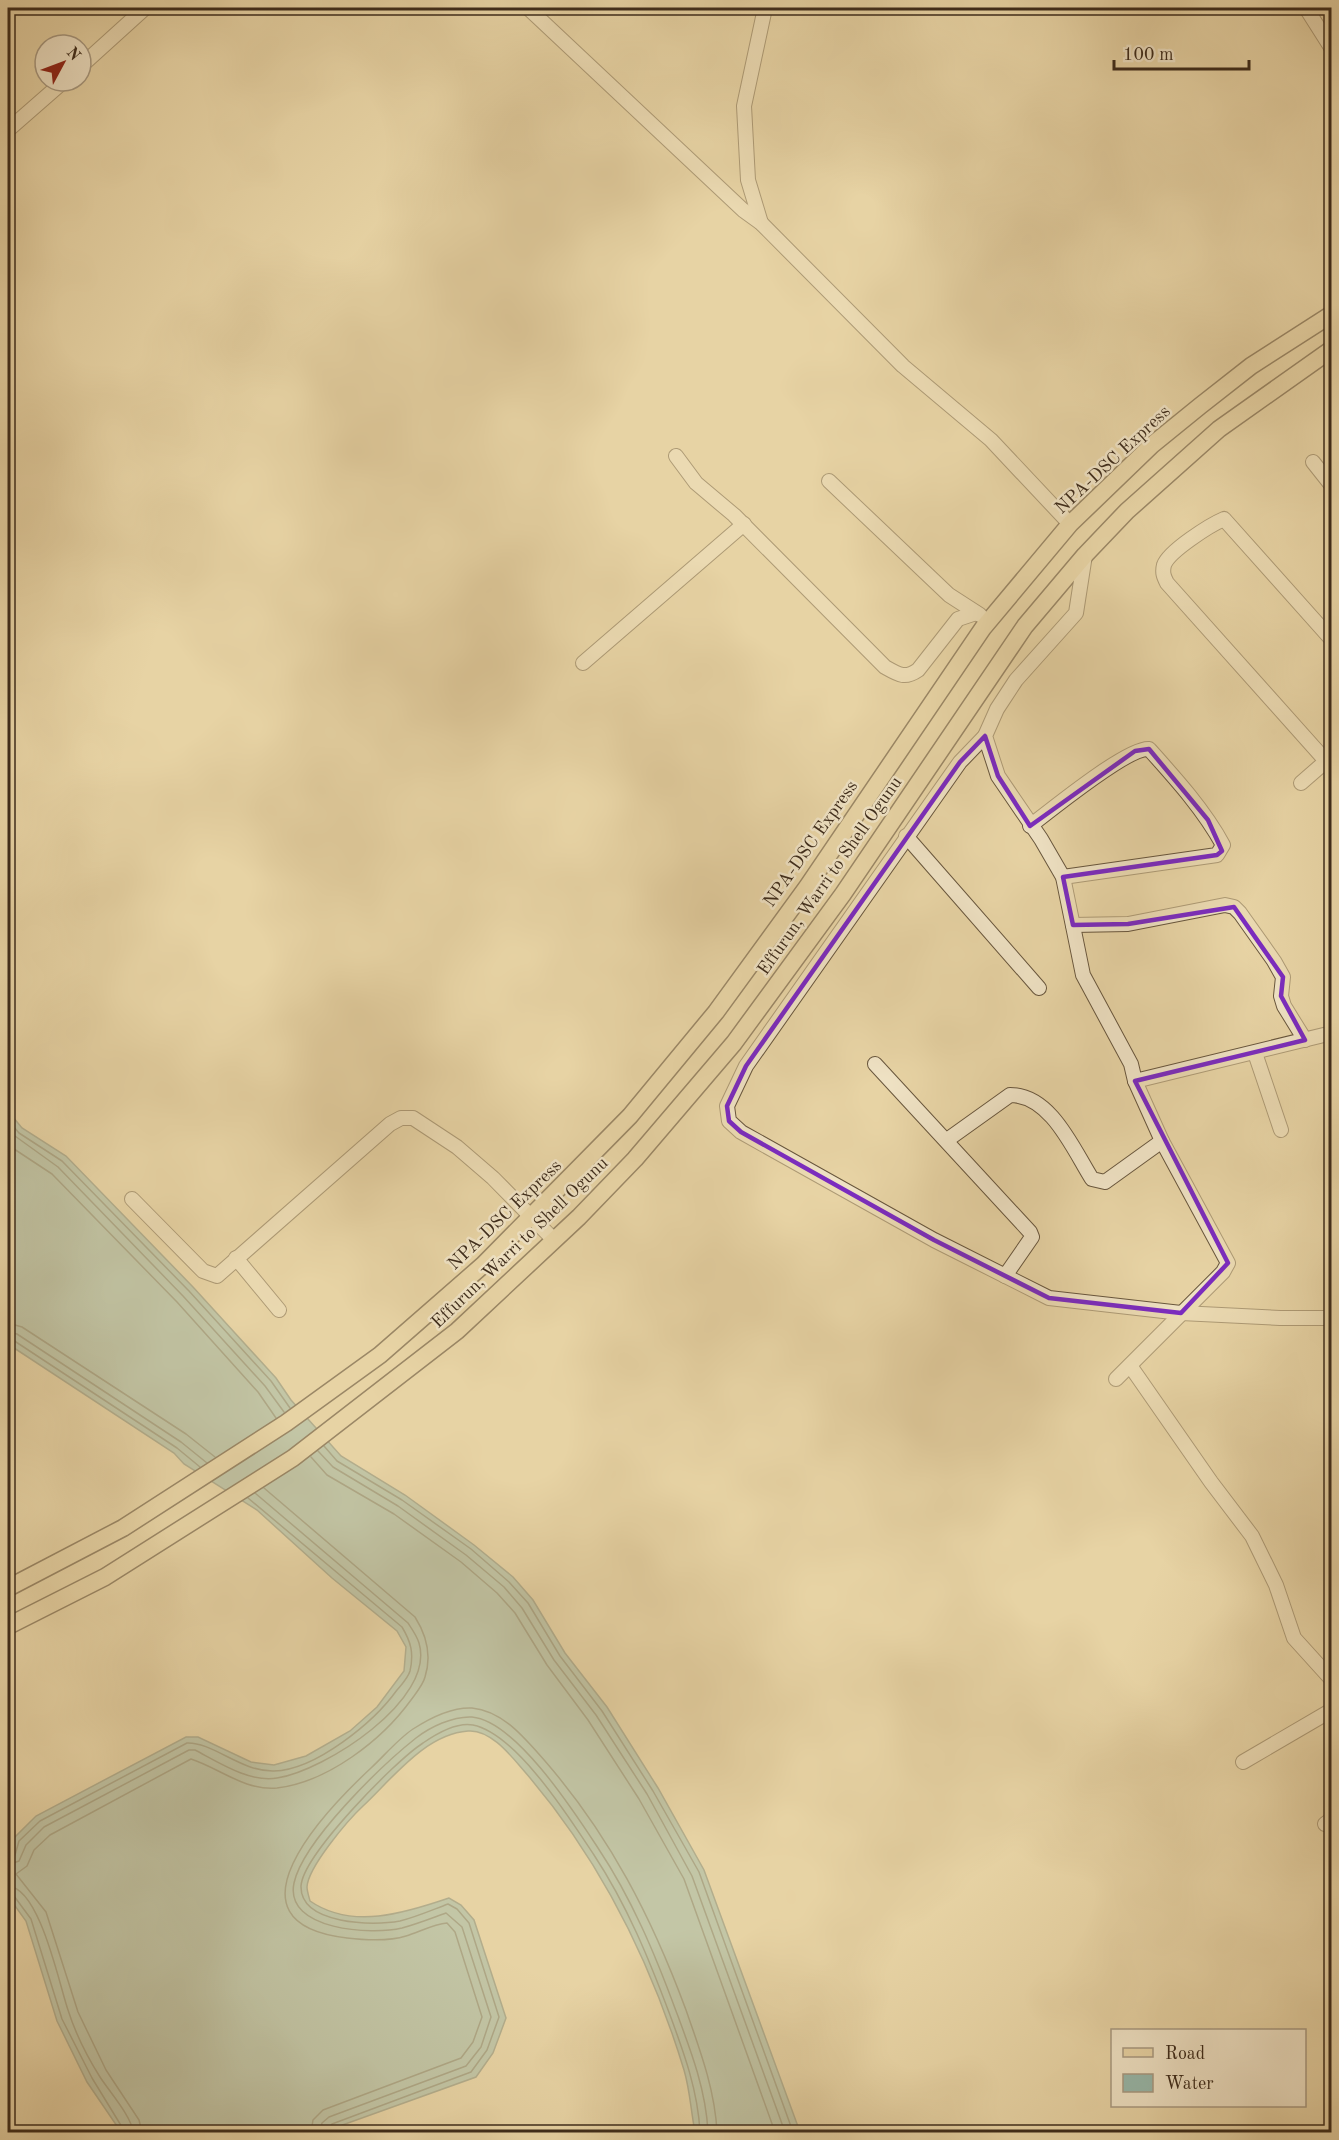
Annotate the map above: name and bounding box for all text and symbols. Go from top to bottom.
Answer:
north arrow [33,33,93,93]
scale bar [1114,33,1249,71]
text: N [63,45,83,65]
text: 100 m [1123,46,1174,64]
street label: NPA-DSC Express [1052,402,1174,518]
street label: Effurun, Warri to Shell Ogunu [754,773,906,978]
street label: NPA-DSC Express [761,777,861,911]
street label: Effurun, Warri to Shell Ogunu [428,1154,612,1332]
street label: NPA-DSC Express [445,1156,565,1274]
legend [1111,2029,1306,2107]
text: Road [1165,2045,1205,2063]
text: Water [1165,2075,1214,2093]

